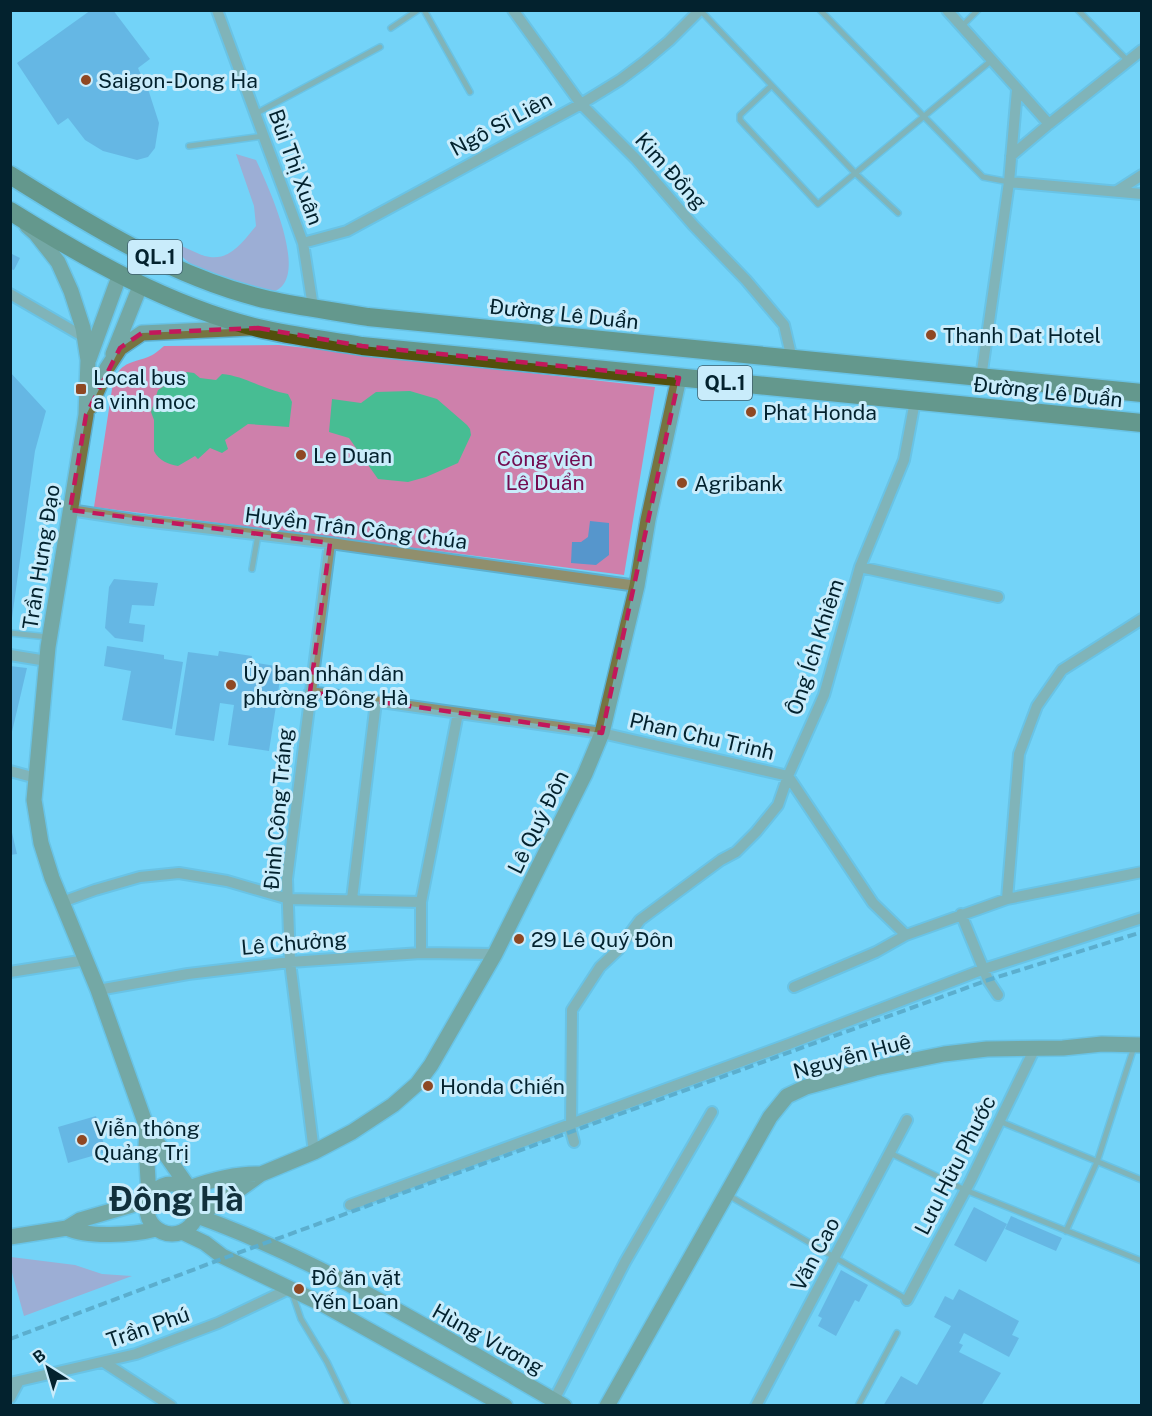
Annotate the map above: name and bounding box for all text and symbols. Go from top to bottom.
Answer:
place label: Saigon-Dong Ha [98,68,258,93]
marker: Saigon-Dong Ha [79,73,93,87]
street label: Ngô Sĩ Liên [446,87,556,161]
street label: Bùi Thị Xuân [263,106,329,228]
street label: Kim Đồng [630,127,712,215]
road number: QL.1 [128,240,182,274]
street label: Đường Lê Duẩn [488,294,640,334]
place label: Thanh Dat Hotel [943,323,1101,348]
marker: Thanh Dat Hotel [924,328,938,342]
place label: Local bus a vinh moc [93,365,196,414]
road number: QL.1 [698,366,752,400]
street label: Đường Lê Duẩn [972,372,1124,412]
marker: Local bus a vinh moc [74,382,88,396]
place label: Phat Honda [763,400,877,425]
marker: Phat Honda [744,405,758,419]
place label: Le Duan [313,443,392,468]
park label: Công viên Lê Duẩn [497,446,593,495]
marker: Le Duan [294,448,308,462]
place label: Agribank [694,471,783,496]
marker: Agribank [675,476,689,490]
street label: Trần Hưng Đạo [17,483,65,631]
street label: Huyền Trân Công Chúa [243,502,469,554]
street label: Ông Ích Khiêm [781,576,849,718]
place label: Ủy ban nhân dân phường Đông Hà [243,660,408,710]
marker: Ủy ban nhân dân phường Đông Hà [224,678,238,692]
street label: Phan Chu Trinh [627,707,777,765]
street label: Đinh Công Tráng [258,727,298,891]
street label: Lê Quý Đôn [502,766,574,878]
street label: Lê Chưởng [240,926,348,960]
place label: 29 Lê Quý Đôn [531,927,673,952]
marker: 29 Lê Quý Đôn [512,932,526,946]
street label: Nguyễn Huệ [790,1028,914,1084]
place label: Honda Chiến [440,1074,565,1099]
marker: Honda Chiến [421,1079,435,1093]
street label: Lưu Hữu Phước [909,1091,1001,1239]
place label: Viễn thông Quảng Trị [94,1116,200,1165]
marker: Viễn thông Quảng Trị [75,1133,89,1147]
district label: Đông Hà [108,1180,244,1218]
street label: Văn Cao [785,1213,845,1295]
place label: Đồ ăn vặt Yến Loan [311,1265,401,1314]
marker: Đồ ăn vặt Yến Loan [292,1282,306,1296]
street label: Hùng Vương [428,1298,548,1380]
street label: Trần Phú [103,1301,193,1353]
north arrow [18,1338,78,1398]
text: B [29,1346,49,1367]

